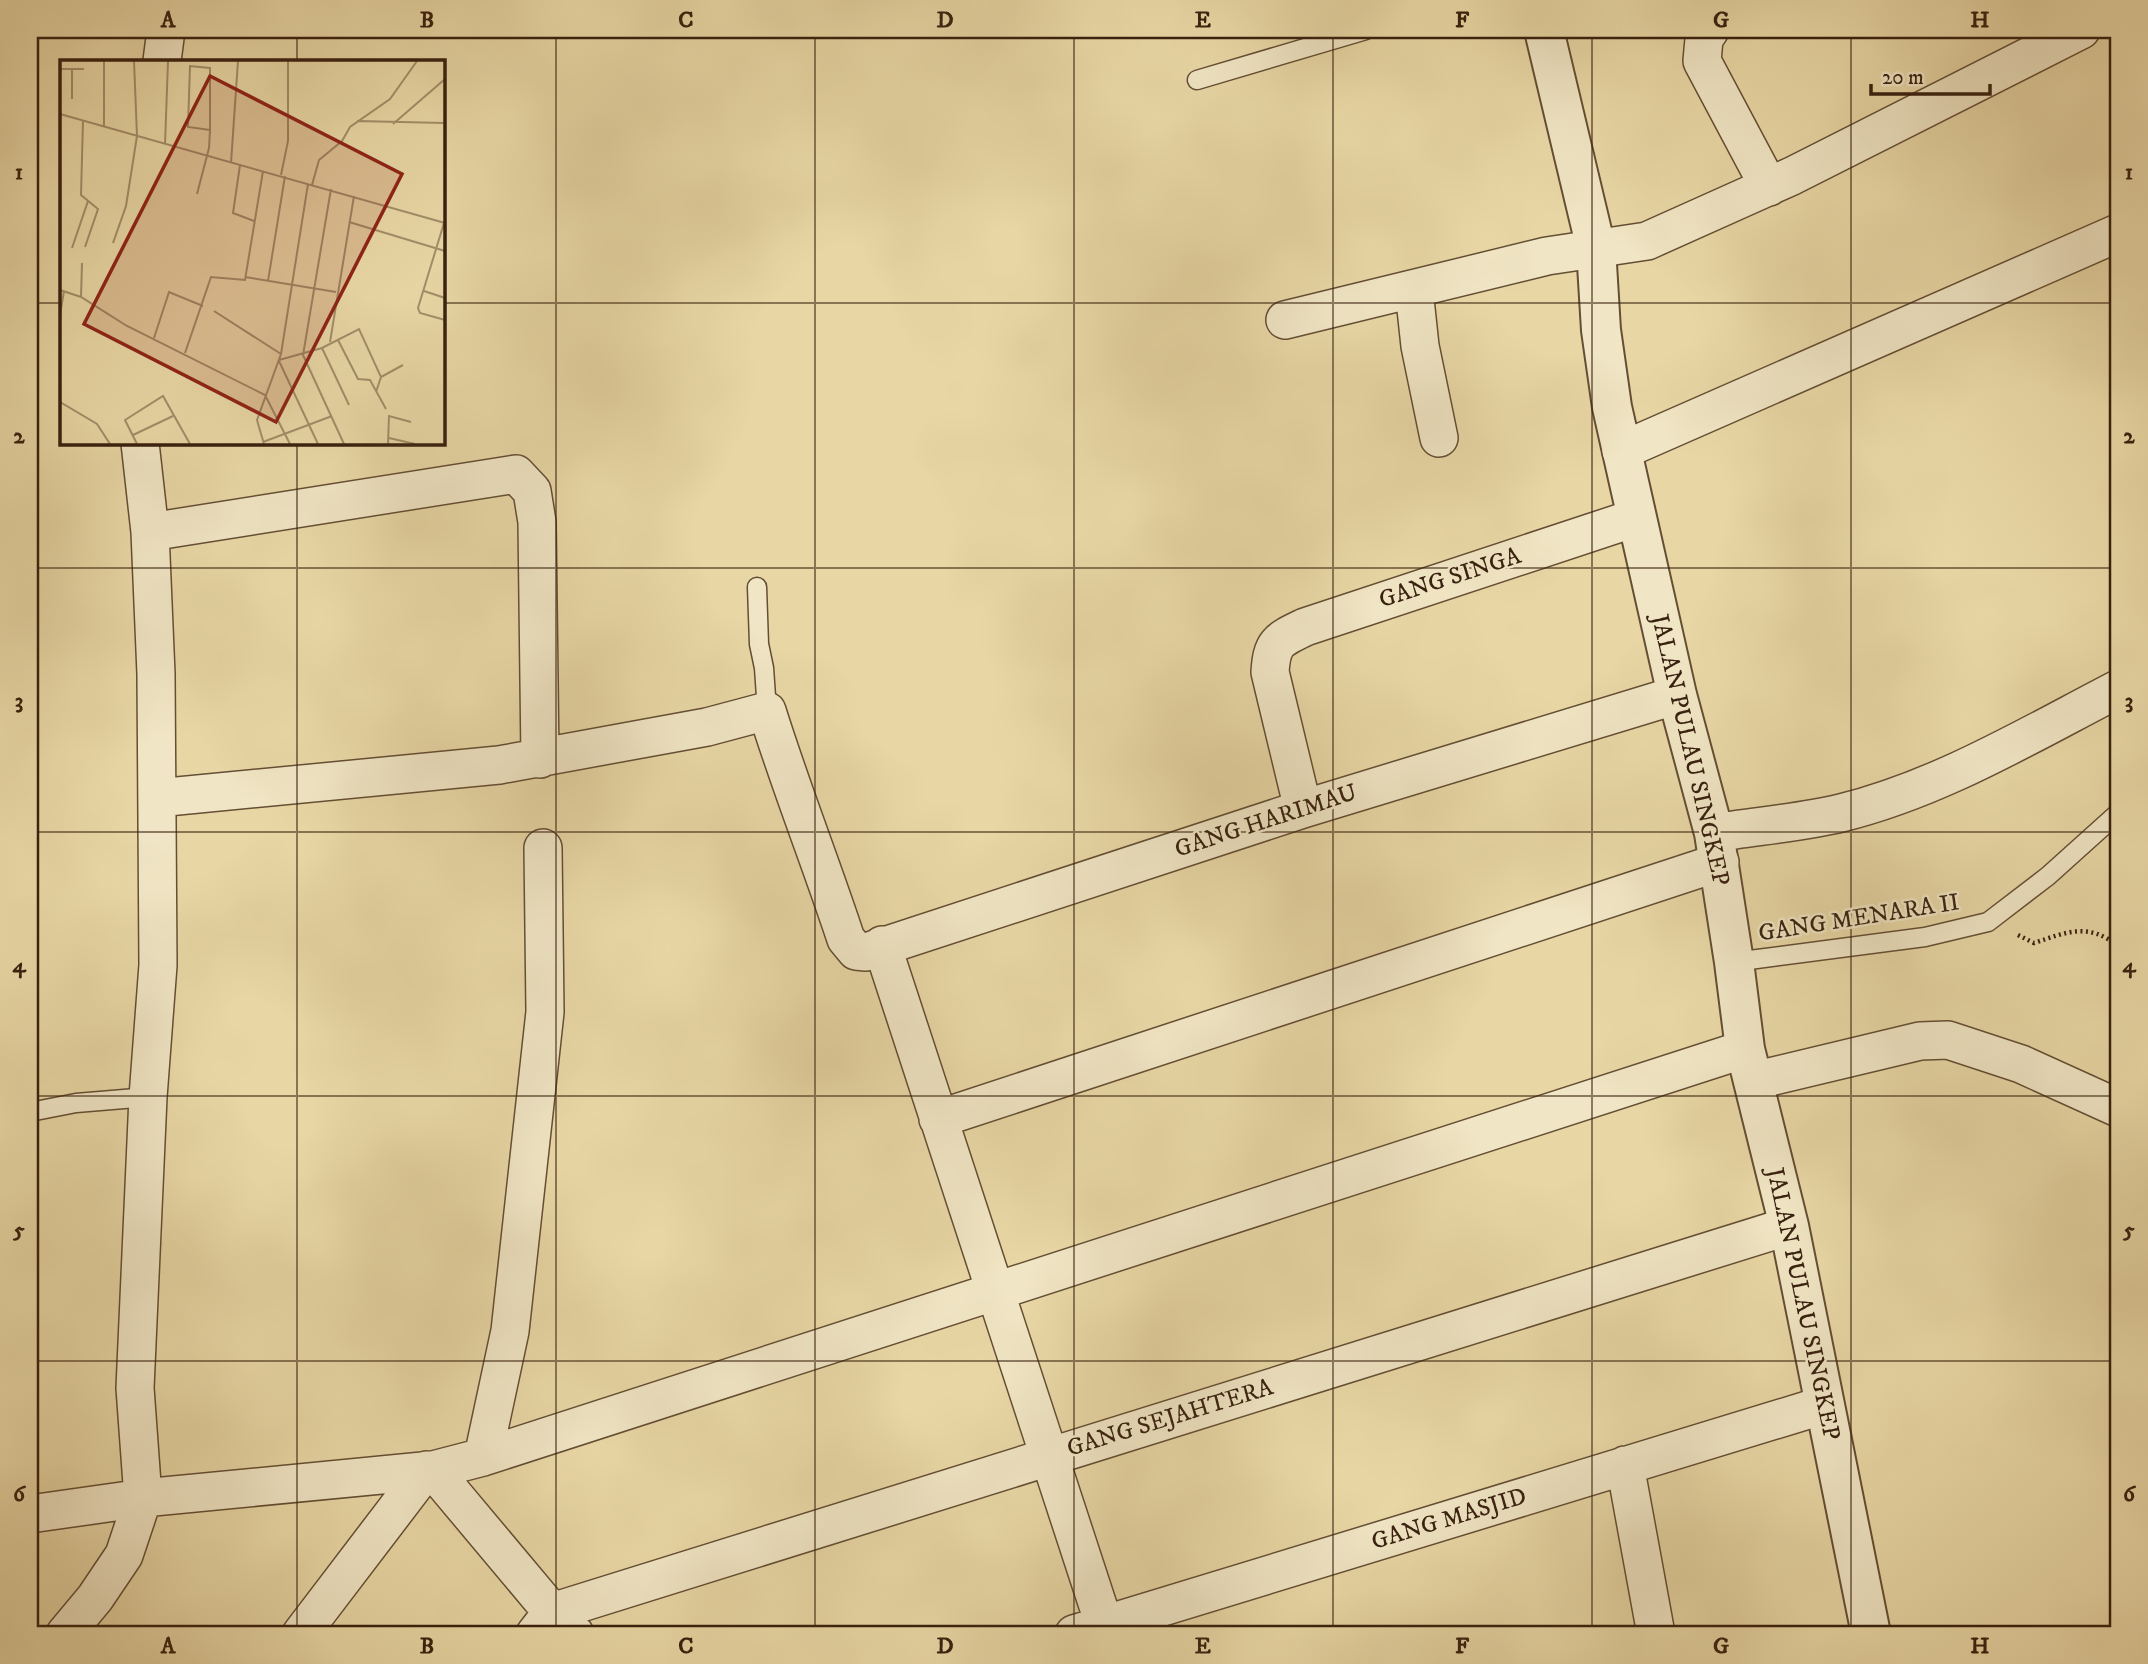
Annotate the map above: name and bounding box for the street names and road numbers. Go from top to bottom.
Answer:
street label: GANG SINGA [1375,541,1525,615]
street label: JALAN PULAU SINGKEP [1644,609,1736,889]
street label: GANG HARIMAU [1171,777,1361,865]
street label: GANG MENARA II [1756,887,1962,949]
street label: JALAN PULAU SINGKEP [1759,1163,1847,1443]
street label: GANG SEJAHTERA [1063,1372,1277,1464]
street label: GANG MASJID [1368,1481,1530,1557]

